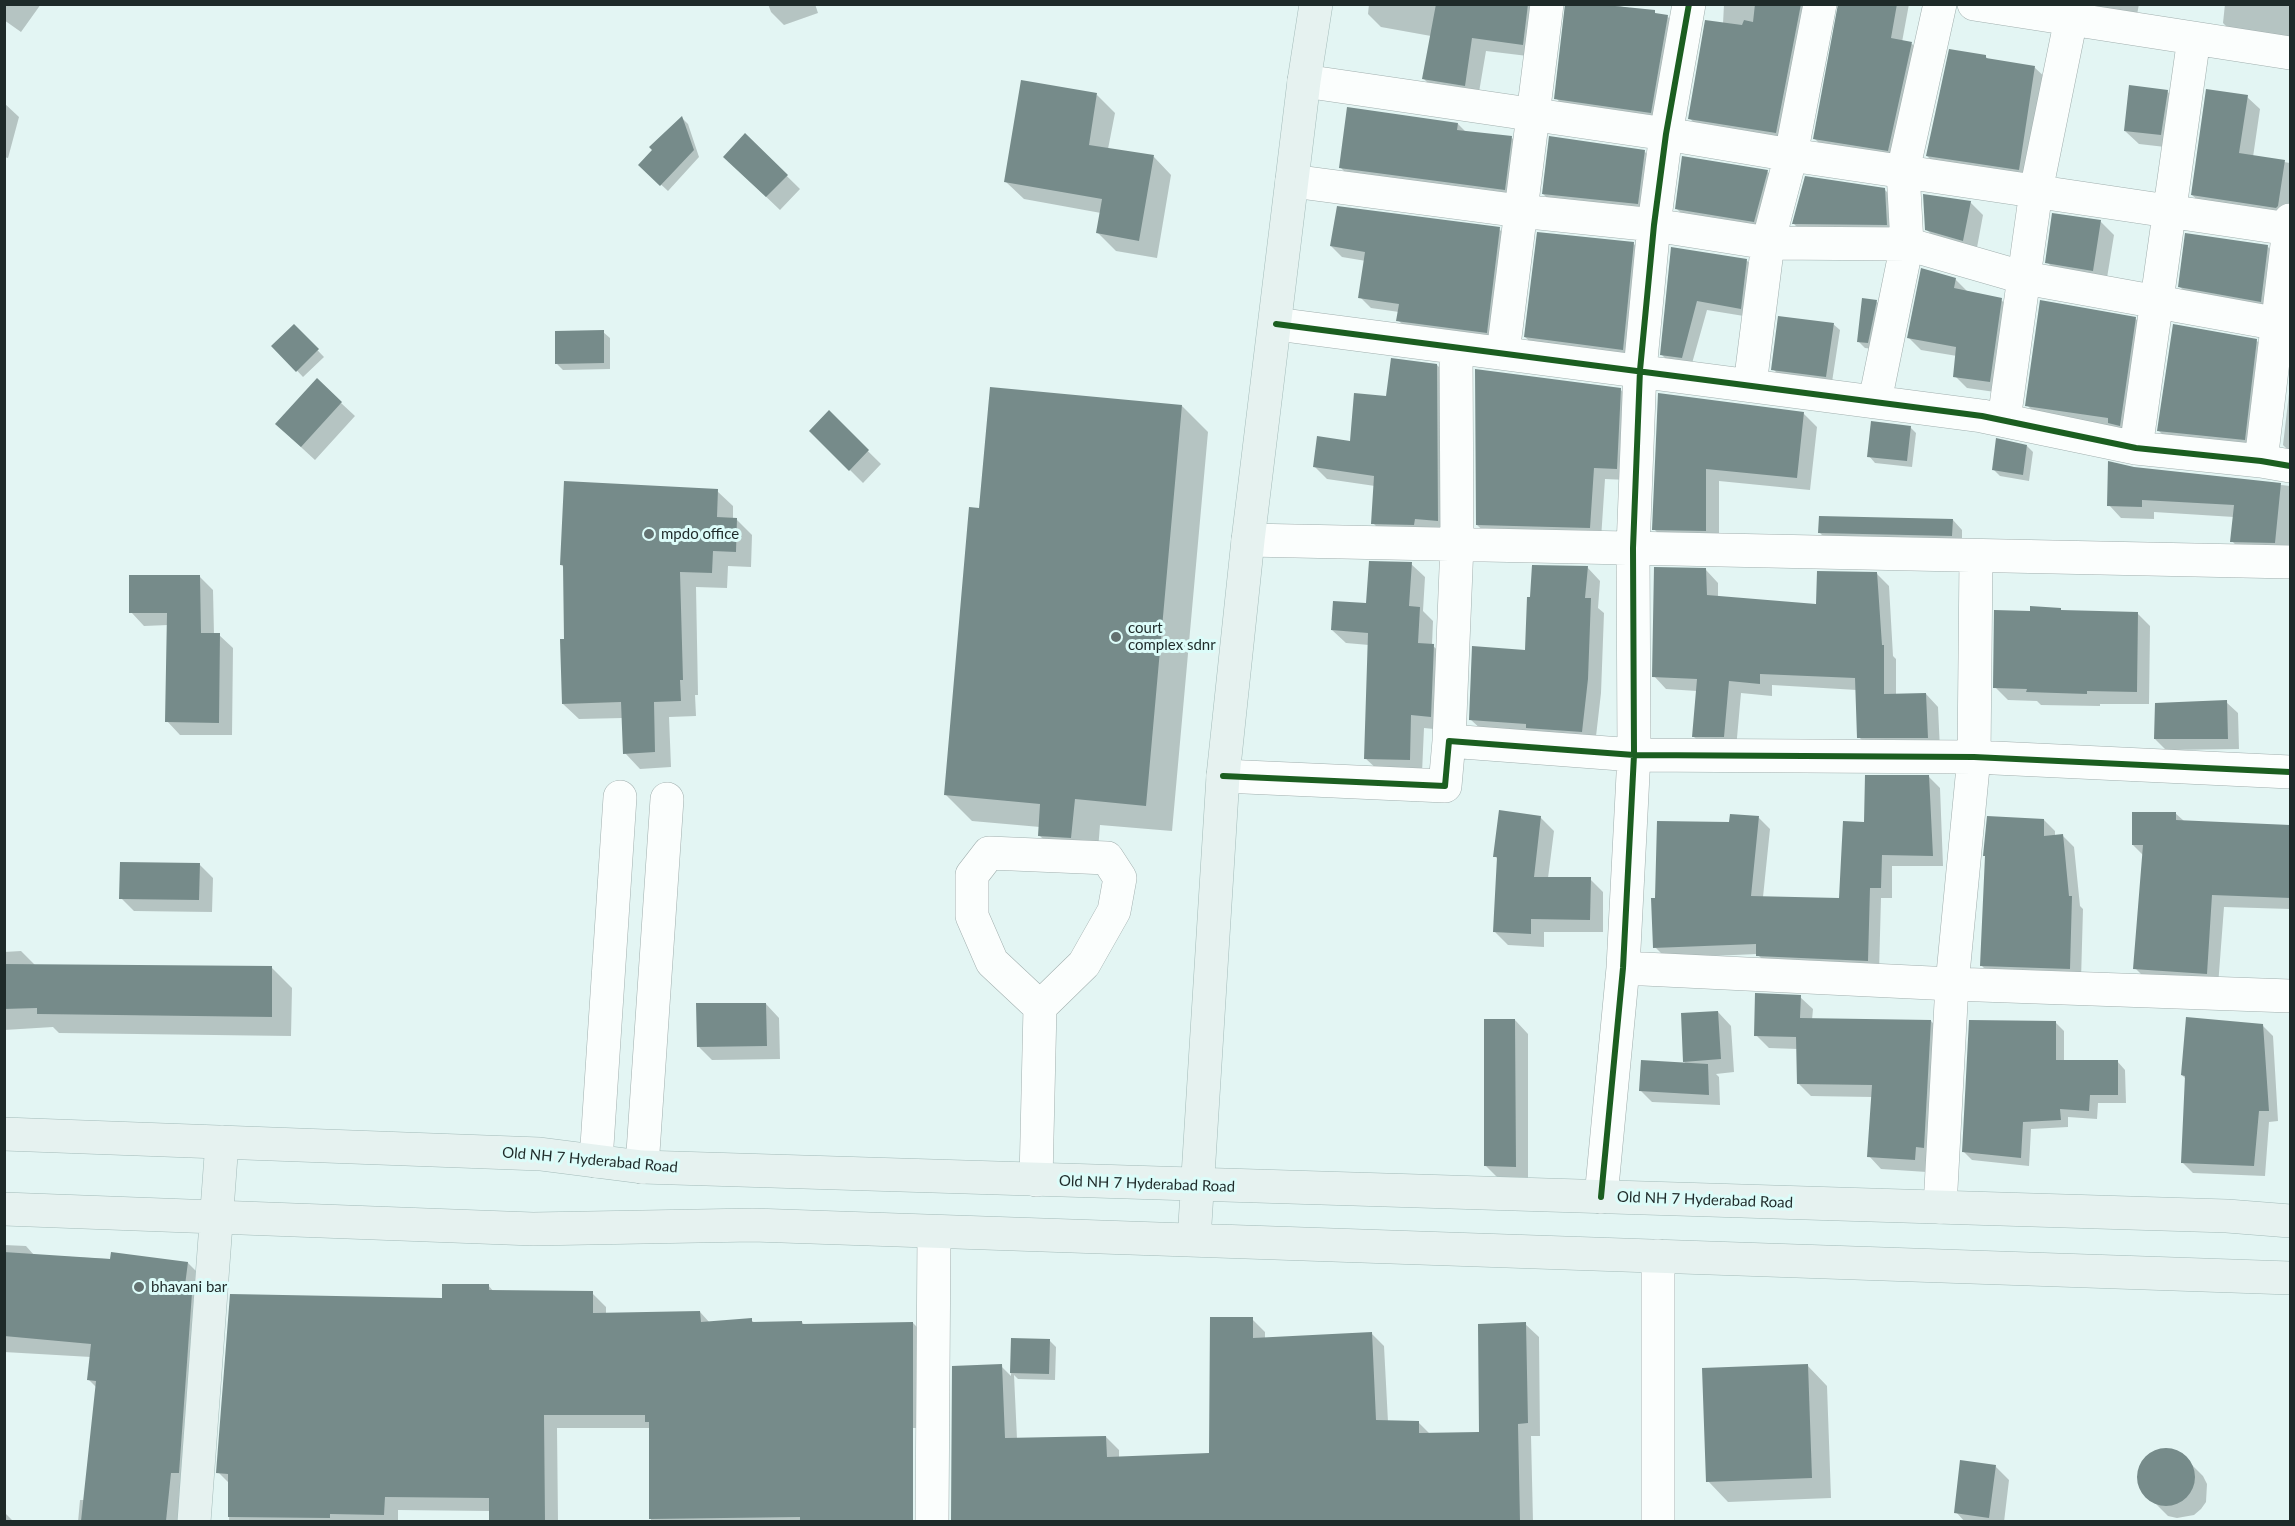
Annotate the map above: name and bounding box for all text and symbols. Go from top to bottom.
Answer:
place label: mpdo office [661,525,739,543]
marker: mpdo office [642,527,656,541]
place label: court complex sdnr [1128,619,1216,654]
marker: court complex sdnr [1109,630,1123,644]
street label: Old NH 7 Hyderabad Road [501,1143,679,1177]
street label: Old NH 7 Hyderabad Road [1059,1172,1235,1196]
street label: Old NH 7 Hyderabad Road [1617,1188,1793,1212]
place label: bhavani bar [151,1278,227,1296]
marker: bhavani bar [132,1280,146,1294]

